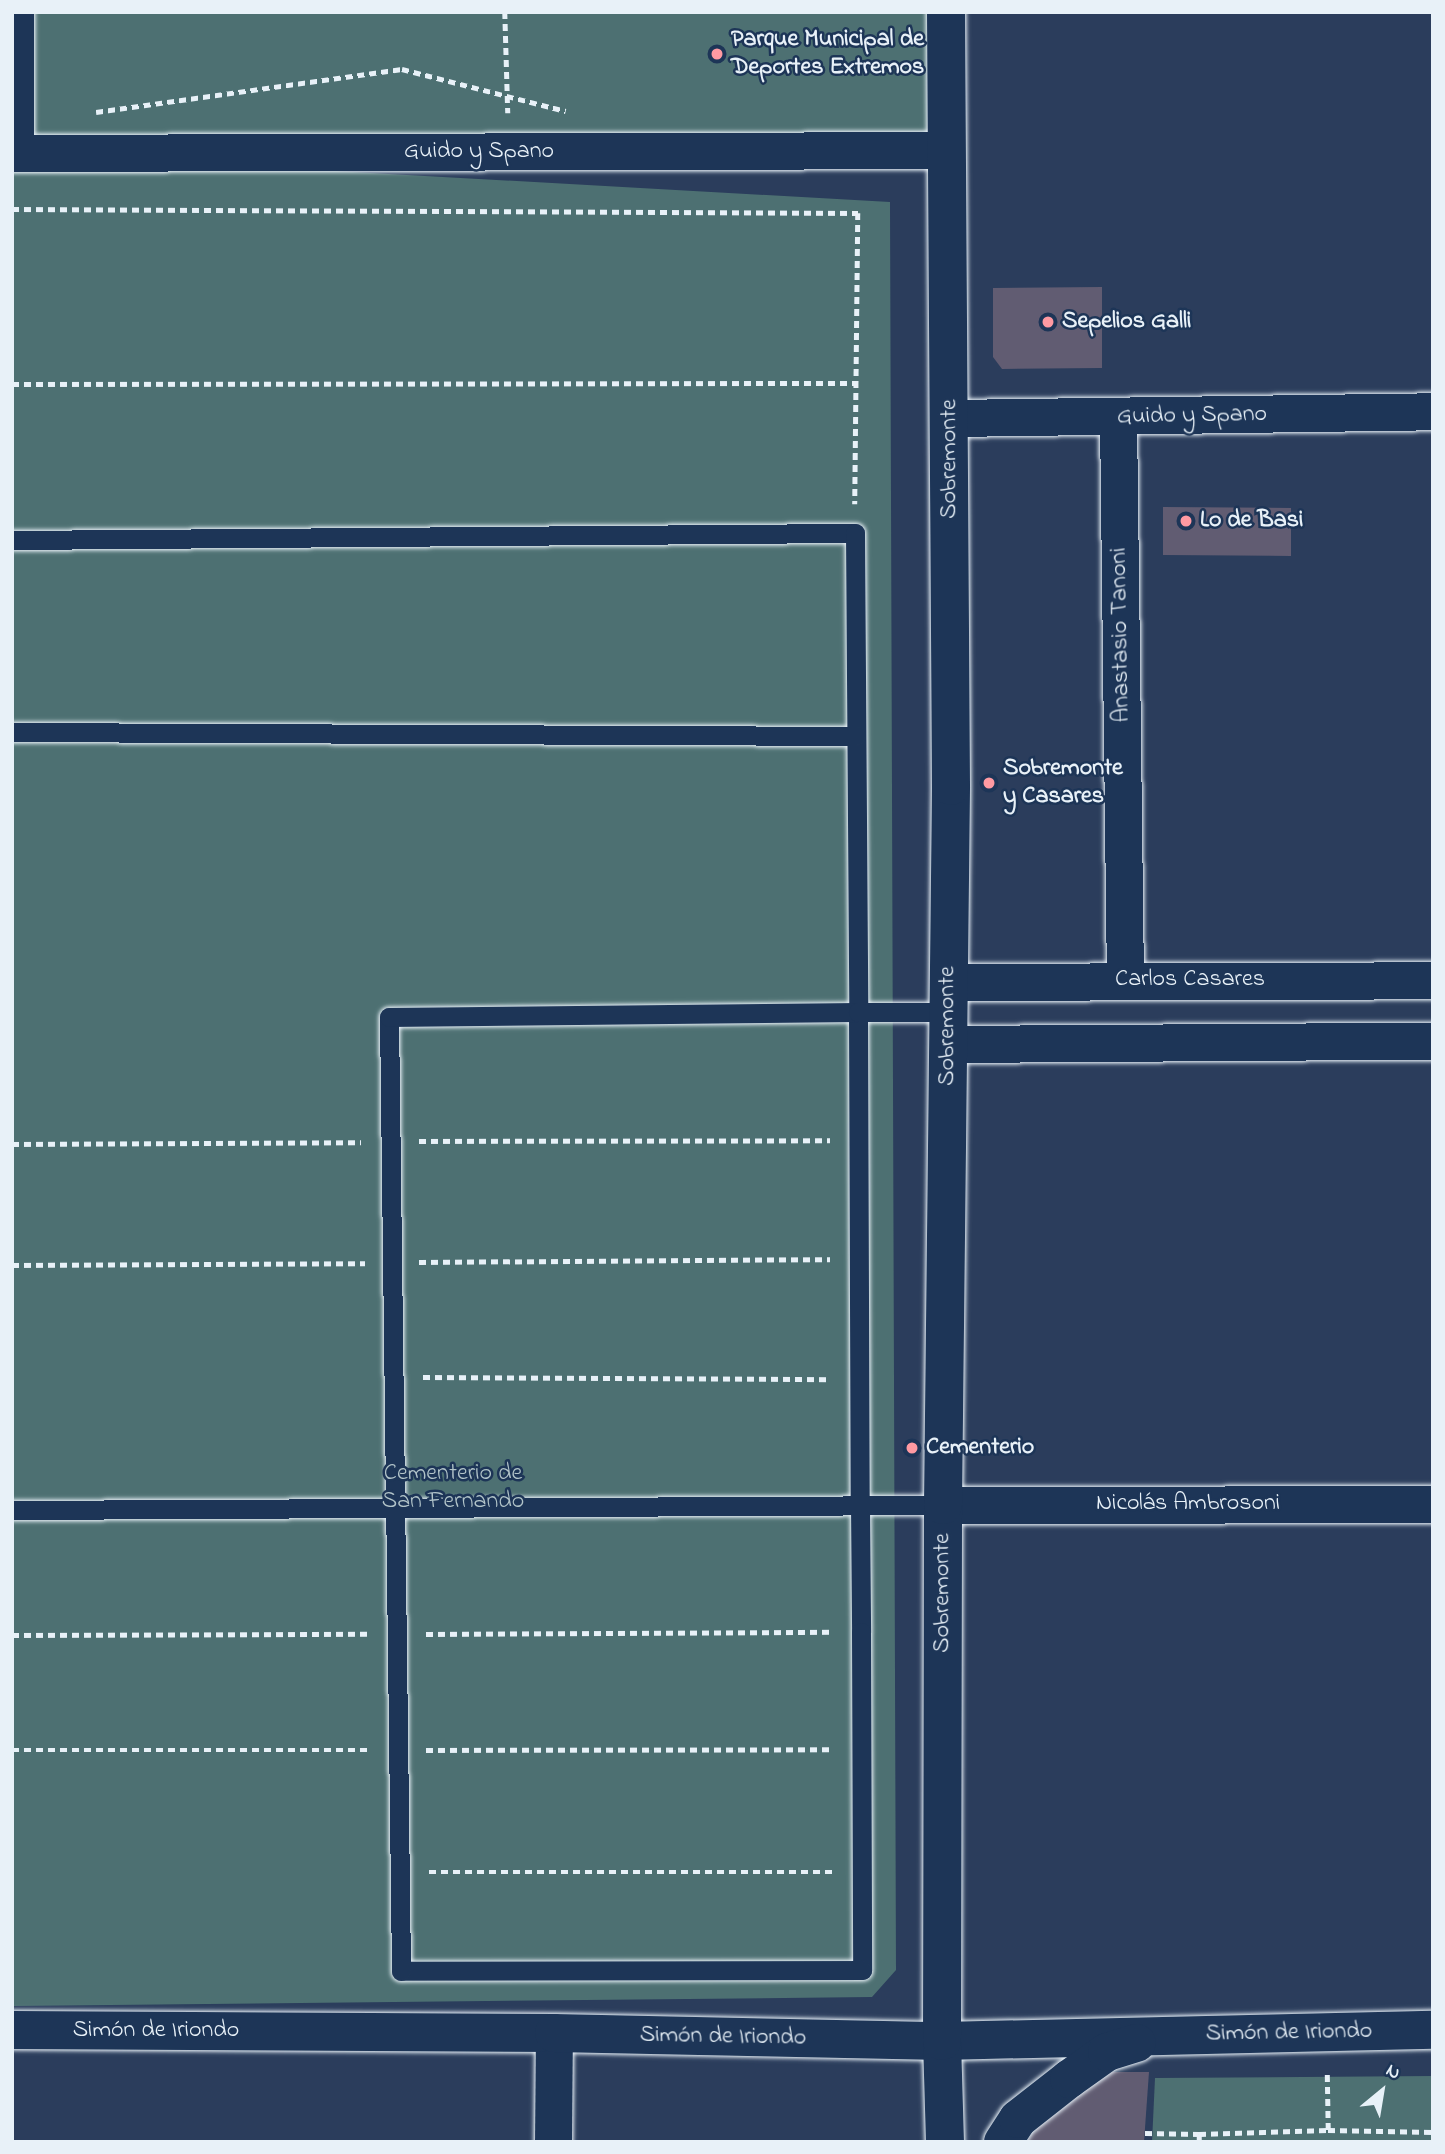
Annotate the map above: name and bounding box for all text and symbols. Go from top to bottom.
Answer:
place label: Parque Municipal de Deportes Extremos [731,26,924,82]
marker: Parque Municipal de Deportes Extremos [709,46,725,62]
street label: Guido y Spano [404,138,554,166]
place label: Sepelios Galli [1062,308,1191,336]
marker: Sepelios Galli [1040,314,1056,330]
street label: Sobremonte [936,399,964,519]
street label: Guido y Spano [1117,400,1267,432]
place label: Lo de Basi [1200,507,1303,535]
marker: Lo de Basi [1178,513,1194,529]
street label: Anastasio Tanoni [1105,547,1137,723]
place label: Sobremonte y Casares [1003,755,1123,811]
marker: Sobremonte y Casares [981,775,997,791]
street label: Sobremonte [934,966,962,1086]
street label: Carlos Casares [1115,966,1265,994]
place label: Cementerio [926,1434,1034,1462]
marker: Cementerio [904,1440,920,1456]
park label: Cementerio de San Fernando [382,1460,524,1516]
street label: Nicolás Ambrosoni [1096,1490,1280,1518]
street label: Sobremonte [929,1533,957,1653]
street label: Simón de Iriondo [73,2017,239,2045]
street label: Simón de Iriondo [1205,2017,1373,2049]
street label: Simón de Iriondo [639,2021,807,2053]
north arrow [1347,2056,1417,2126]
text: N [1380,2057,1405,2087]

